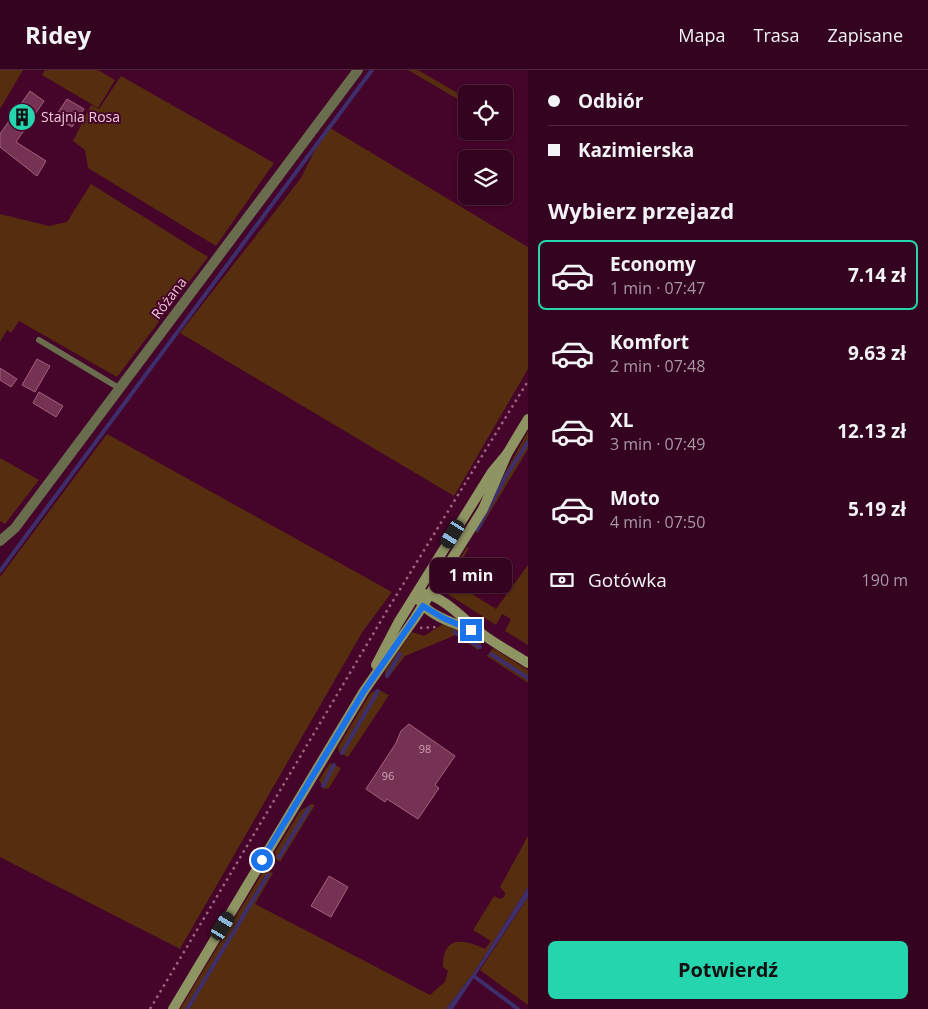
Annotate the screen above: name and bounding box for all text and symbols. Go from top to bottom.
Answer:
text: Ridey [25,18,91,51]
text: Mapa [678,23,726,47]
text: Trasa [754,23,799,47]
text: Zapisane [827,23,903,47]
map controls [458,85,513,205]
button: locate [458,85,513,140]
text: Odbiór [578,88,643,114]
building icon: Stajnia Rosa [7,102,37,132]
place label: Stajnia Rosa [41,107,120,126]
text: Kazimierska [578,137,694,163]
button: layers [458,150,513,205]
text: Wybierz przejazd [548,195,734,225]
text: Economy [610,251,696,277]
icon: car [550,253,595,298]
text: 7.14 zł [848,262,906,288]
street label: Różana [147,273,191,322]
text: 1 min · 07:47 [610,277,705,299]
text: Komfort [610,329,689,355]
icon: car [550,331,595,376]
text: 9.63 zł [848,340,906,366]
text: 2 min · 07:48 [610,355,705,377]
text: XL [610,407,633,433]
icon: car [550,409,595,454]
text: 12.13 zł [837,418,906,444]
text: 3 min · 07:49 [610,433,705,455]
text: Moto [610,485,660,511]
icon: car [550,487,595,532]
text: 5.19 zł [848,496,906,522]
text: 4 min · 07:50 [610,511,705,533]
car [438,517,467,551]
callout: 1 min [430,558,512,592]
text: 1 min [449,564,493,586]
icon: cash [548,566,576,594]
text: Gotówka [588,567,667,593]
text: 190 m [862,569,908,591]
route end [460,619,482,641]
house number: 98 [419,741,431,756]
house number: 96 [382,768,394,783]
route start [251,849,273,871]
car [208,909,237,943]
button: Potwierdź [548,941,908,999]

